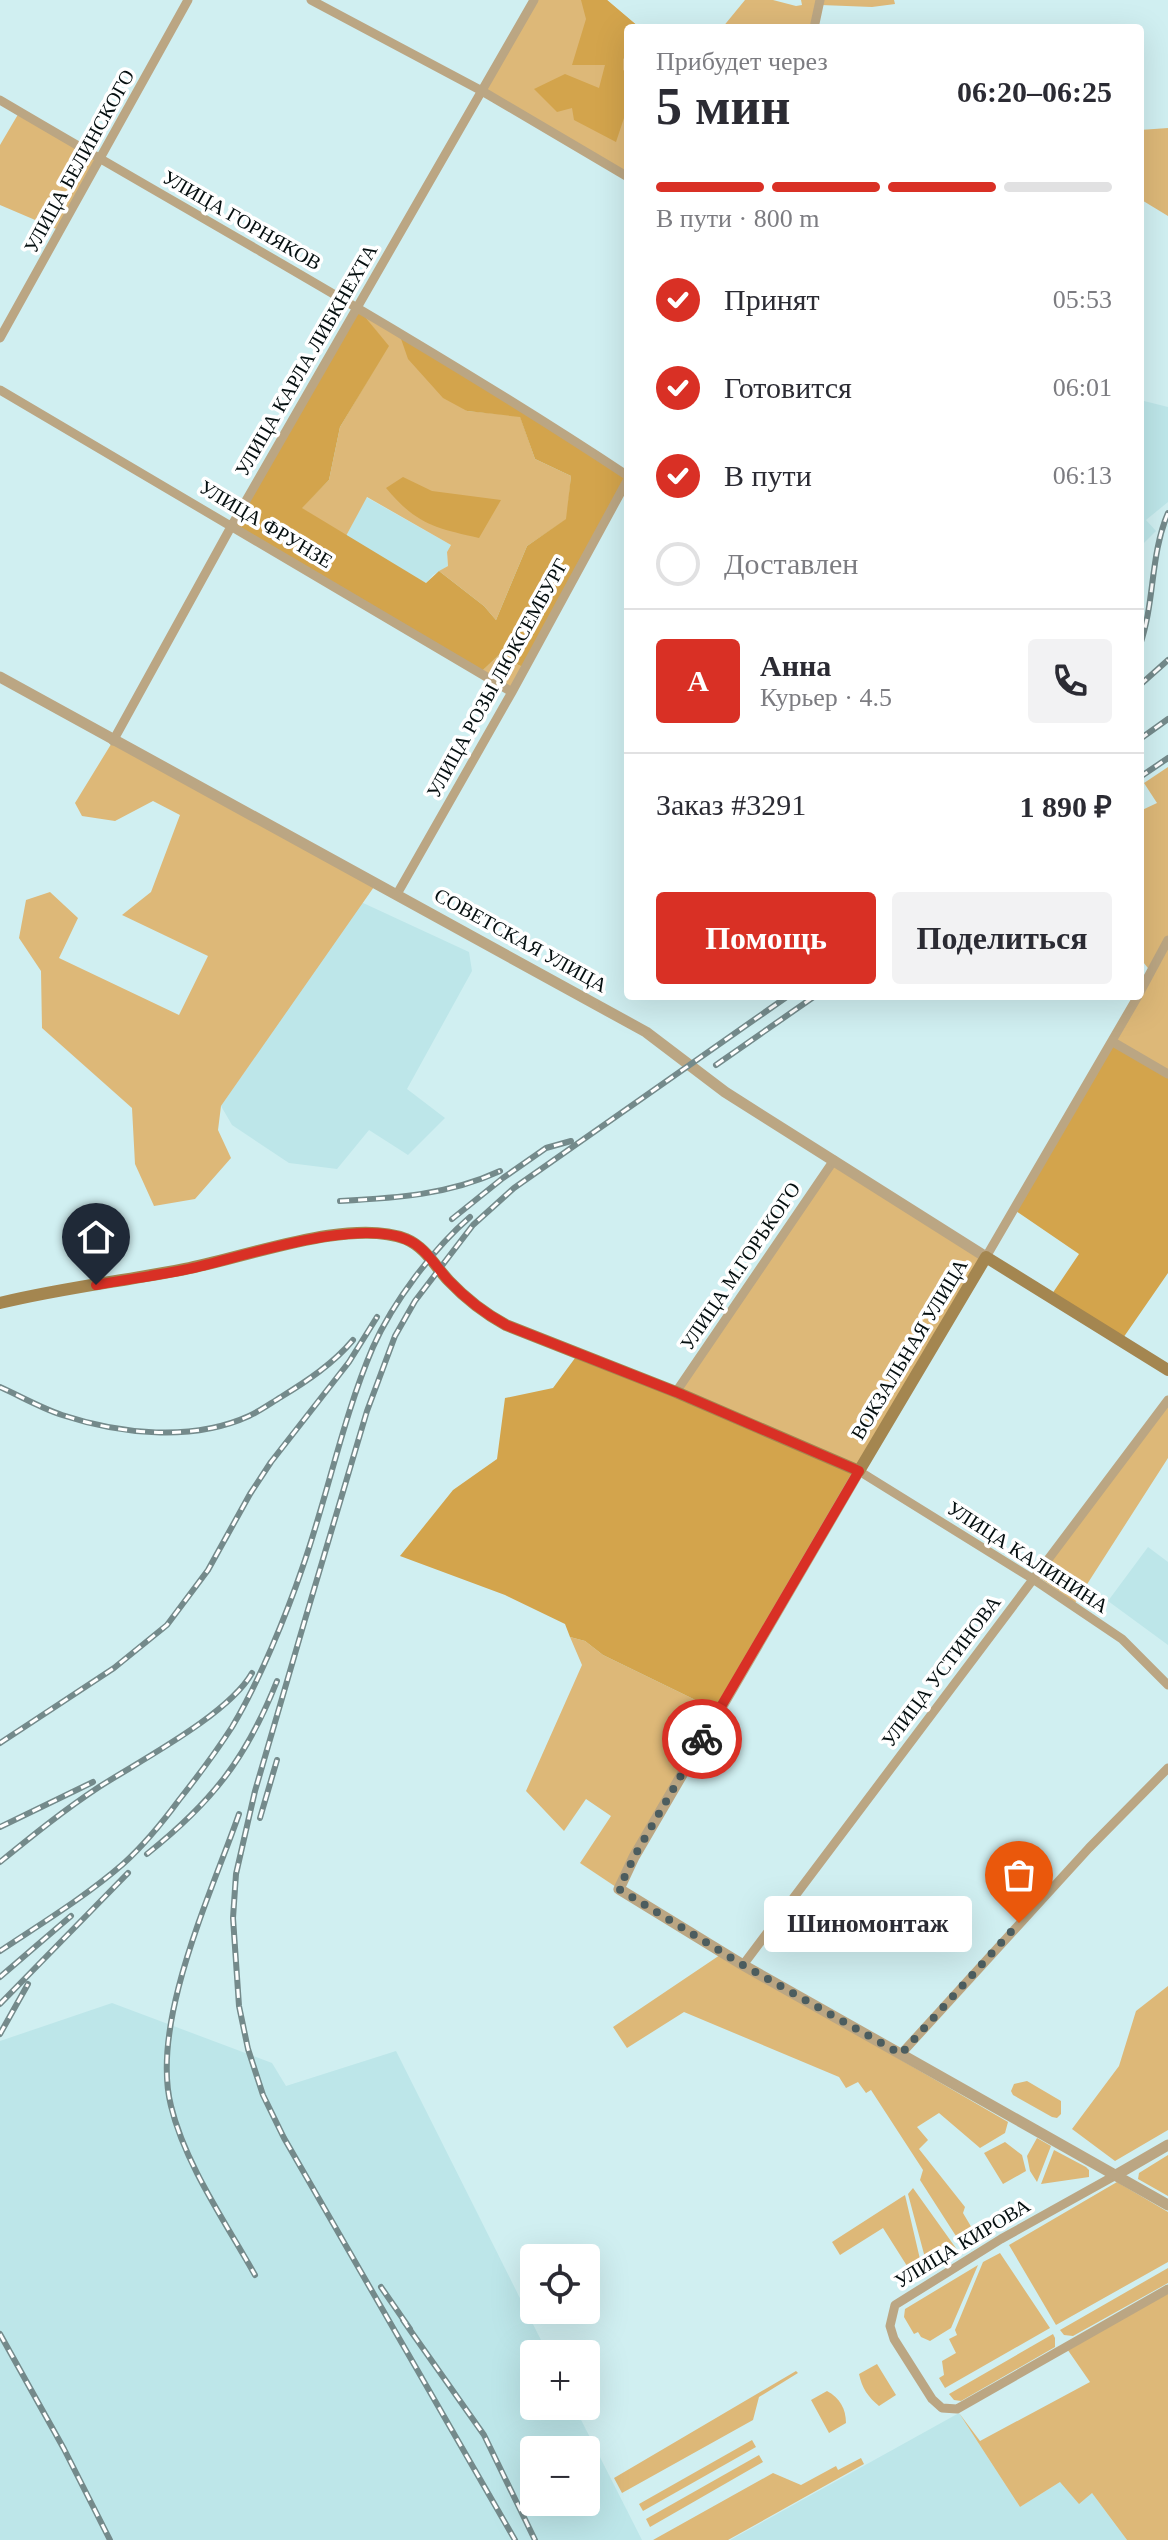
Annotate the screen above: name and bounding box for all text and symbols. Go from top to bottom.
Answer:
text: Прибудет через [656,47,828,76]
street label: УЛИЦА БЕЛИНСКОГО [19,66,139,257]
text: 06:20–06:25 [957,75,1112,108]
text: 5 мин [656,78,790,135]
street label: УЛИЦА ГОРНЯКОВ [159,166,325,275]
text: В пути · 800 m [656,204,819,233]
street label: УЛИЦА КАРЛА ЛИБКНЕХТА [231,240,383,480]
icon: check [656,278,700,322]
text: Принят [724,283,820,316]
text: 05:53 [1053,285,1112,314]
icon: check [656,366,700,410]
text: Готовится [724,371,852,404]
text: 06:01 [1053,373,1112,402]
icon: check [656,454,700,498]
text: В пути [724,459,812,492]
text: 06:13 [1053,461,1112,490]
street label: УЛИЦА ФРУНЗЕ [195,476,336,573]
text: Доставлен [724,547,858,580]
street label: УЛИЦА РОЗЫ ЛЮКСЕМБУРГ [422,555,573,802]
button: phone [1028,639,1112,723]
text: Анна [760,649,831,682]
text: А [687,664,709,697]
text: Курьер · 4.5 [760,683,892,712]
text: Заказ #3291 [656,788,806,821]
text: 1 890 ₽ [1020,790,1112,823]
street label: СОВЕТСКАЯ УЛИЦА [430,883,612,998]
button: Помощь [656,892,876,984]
button: Поделиться [892,892,1112,984]
street label: УЛИЦА М.ГОРЬКОГО [676,1178,805,1355]
pin [62,1203,130,1285]
icon: home [74,1215,118,1259]
street label: ВОКЗАЛЬНАЯ УЛИЦА [846,1254,973,1444]
street label: УЛИЦА КАЛИНИНА [943,1497,1113,1618]
street label: УЛИЦА УСТИНОВА [877,1591,1006,1751]
courier [662,1699,742,1779]
icon: bike [680,1717,724,1761]
pin [985,1841,1053,1923]
icon: bag [997,1853,1041,1897]
callout: Шиномонтаж [763,1895,971,1951]
text: Шиномонтаж [787,1909,949,1938]
street label: УЛИЦА КИРОВА [890,2194,1035,2293]
map controls [520,2244,600,2516]
button: locate [520,2244,600,2324]
button: + [520,2340,600,2420]
button: − [520,2436,600,2516]

